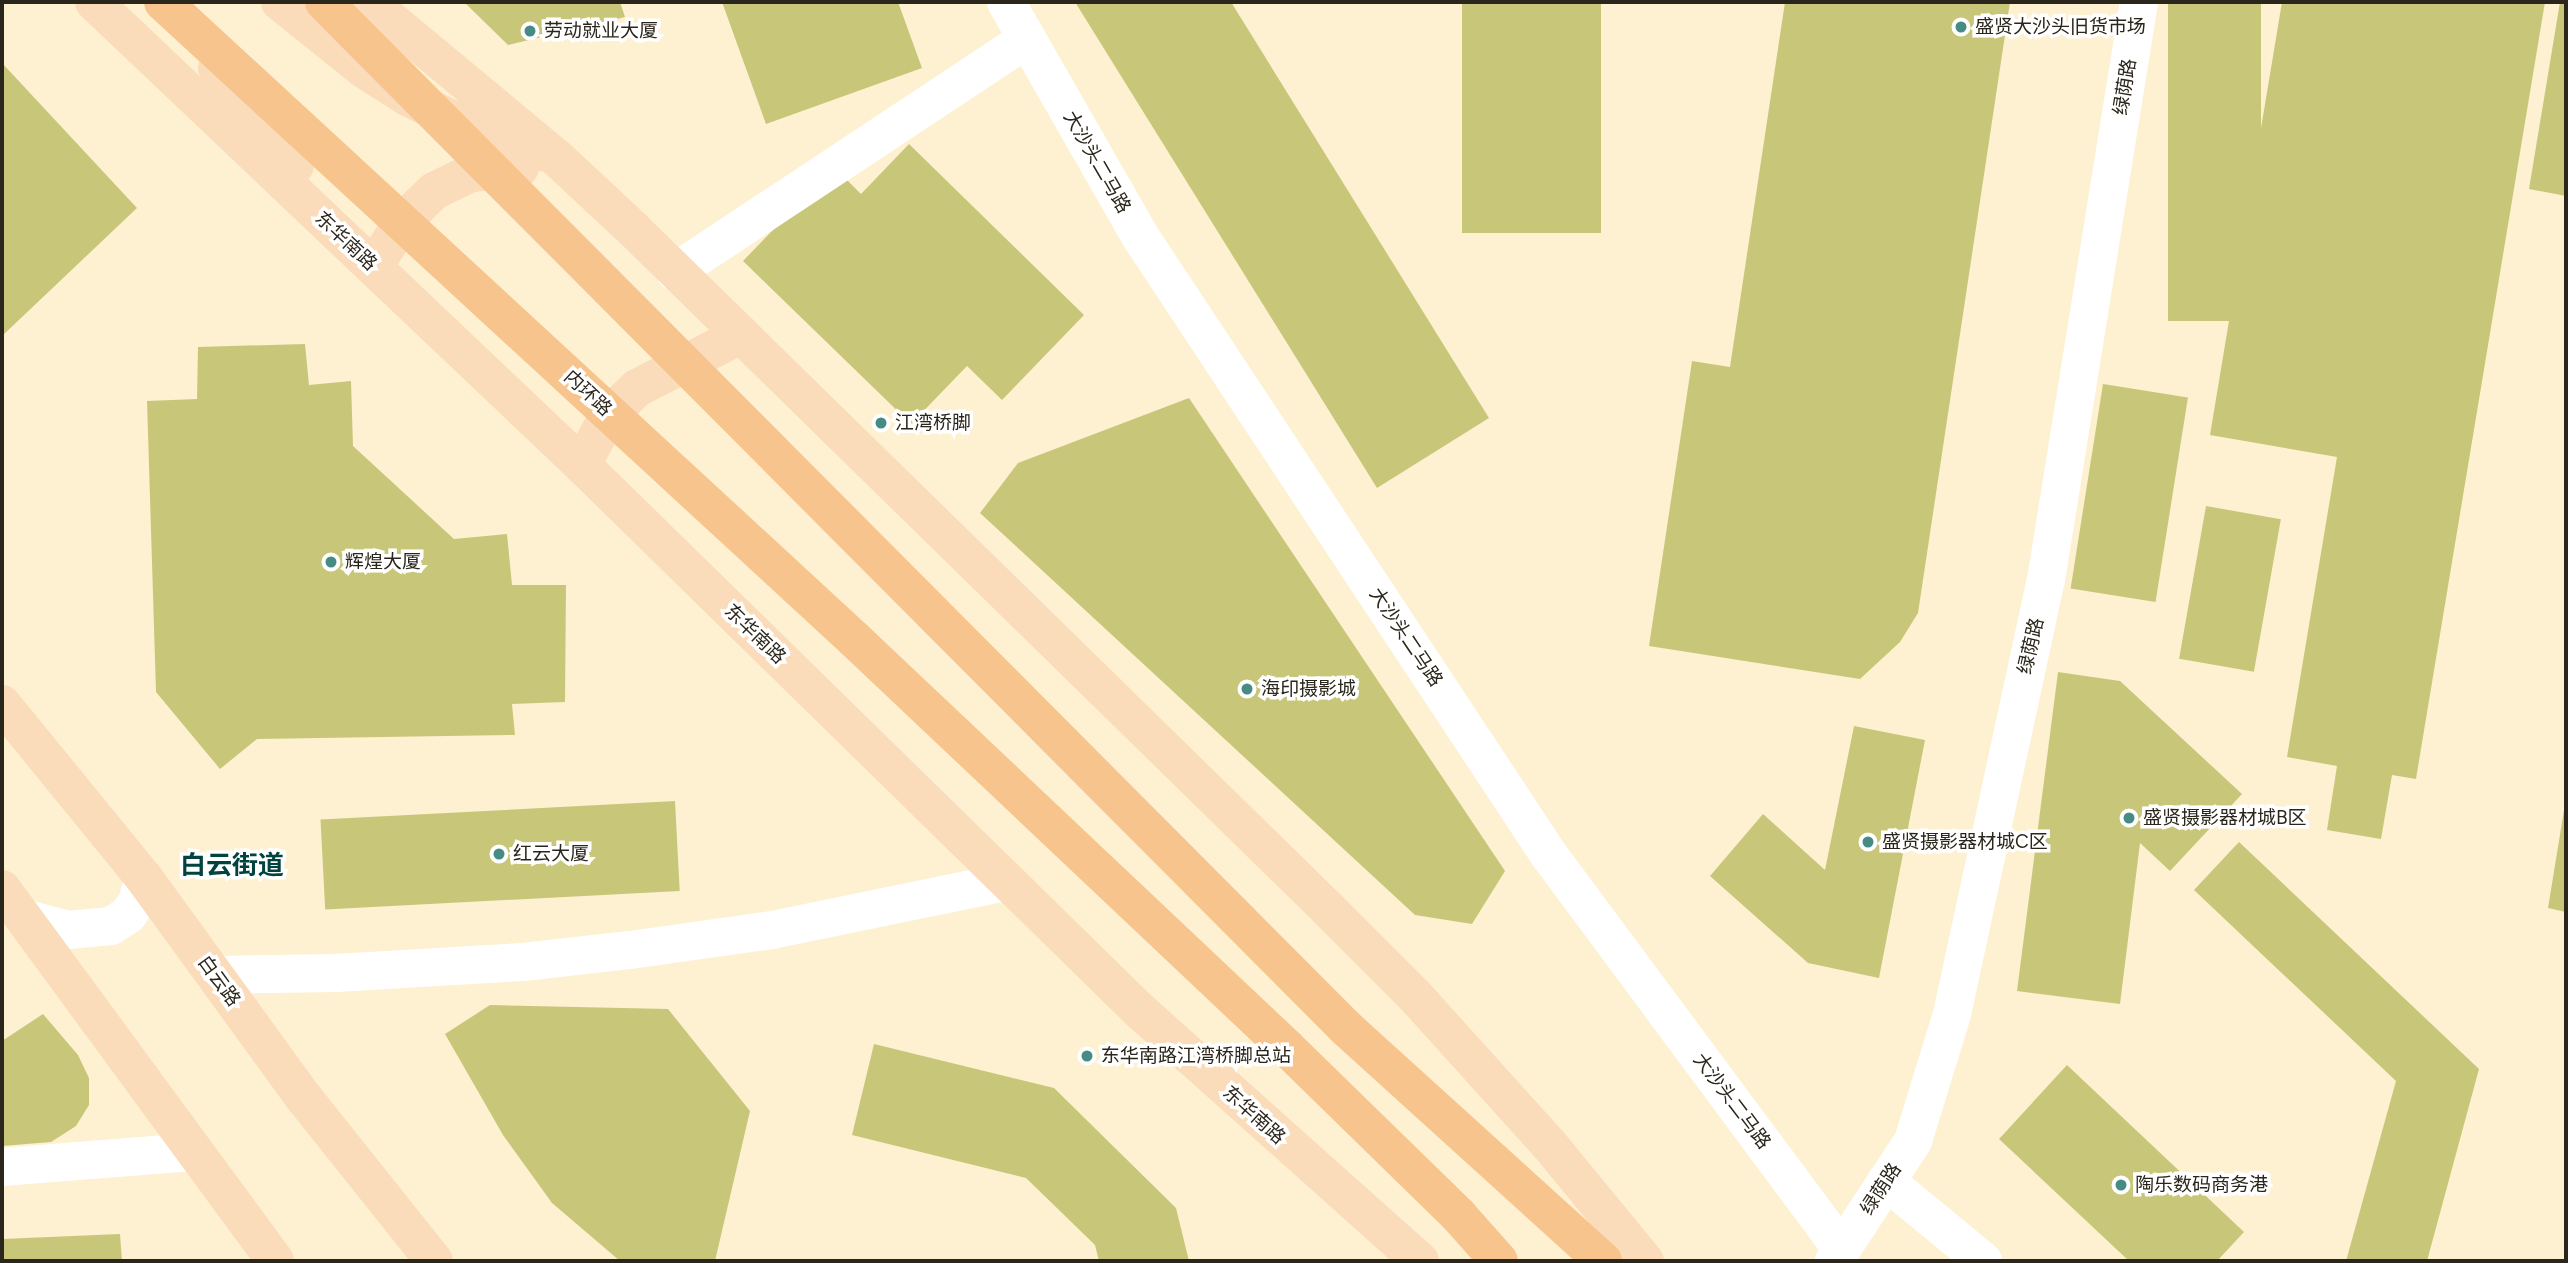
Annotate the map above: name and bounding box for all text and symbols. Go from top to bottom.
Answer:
place label: 盛贤大沙头旧货市场 [1975,16,2146,38]
marker: 盛贤大沙头旧货市场 [1953,19,1969,35]
place label: 劳动就业大厦 [544,20,658,42]
marker: 劳动就业大厦 [522,23,538,39]
street label: 绿荫路 [2109,57,2141,117]
street label: 大沙头二马路 [1059,107,1135,217]
street label: 东华南路 [310,207,382,275]
street label: 内环路 [559,365,617,421]
place label: 江湾桥脚 [895,412,971,434]
marker: 江湾桥脚 [873,415,889,431]
place label: 辉煌大厦 [345,551,421,573]
marker: 辉煌大厦 [323,554,339,570]
street label: 大沙头二马路 [1365,583,1447,691]
street label: 东华南路 [720,599,790,669]
street label: 绿荫路 [2013,616,2049,676]
place label: 海印摄影城 [1261,678,1356,700]
marker: 海印摄影城 [1239,681,1255,697]
place label: 盛贤摄影器材城B区 [2143,807,2307,829]
marker: 盛贤摄影器材城B区 [2121,810,2137,826]
place label: 盛贤摄影器材城C区 [1882,831,2048,853]
marker: 盛贤摄影器材城C区 [1860,834,1876,850]
place label: 红云大厦 [513,843,589,865]
marker: 红云大厦 [491,846,507,862]
district label: 白云街道 [180,850,284,882]
street label: 白云路 [193,951,245,1011]
place label: 东华南路江湾桥脚总站 [1101,1045,1291,1067]
marker: 东华南路江湾桥脚总站 [1079,1048,1095,1064]
street label: 大沙头二马路 [1689,1049,1775,1153]
street label: 东华南路 [1218,1081,1290,1149]
street label: 绿荫路 [1856,1159,1906,1219]
place label: 陶乐数码商务港 [2135,1174,2268,1196]
marker: 陶乐数码商务港 [2113,1177,2129,1193]

